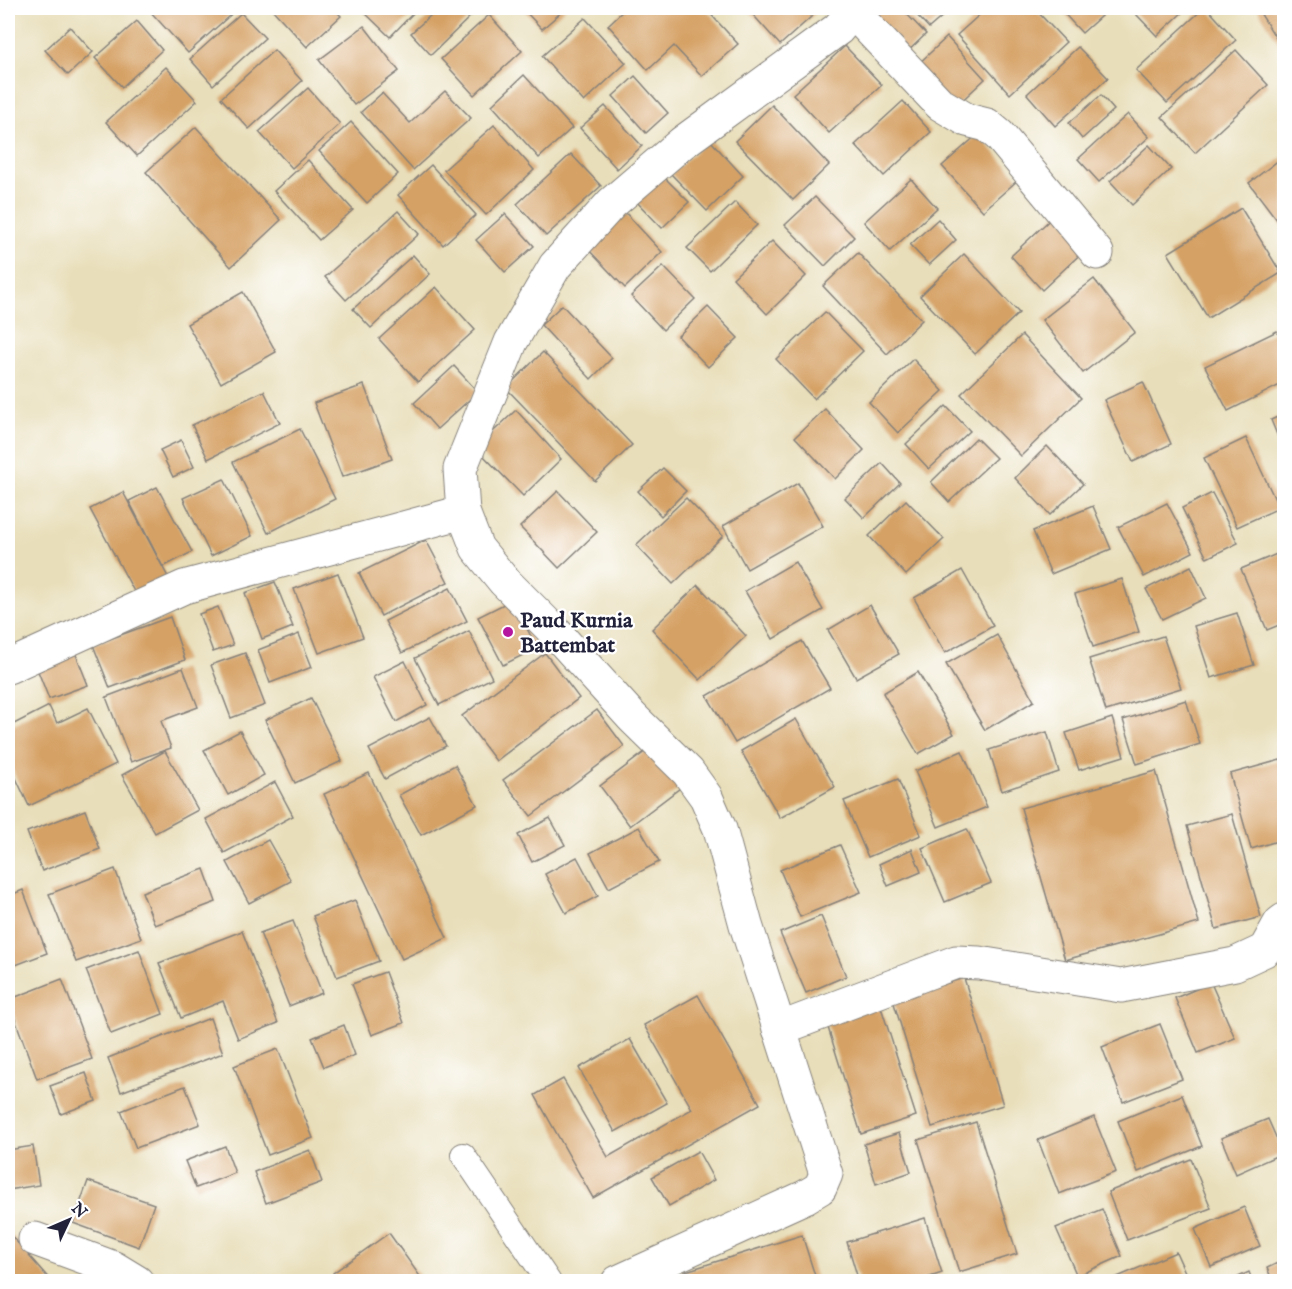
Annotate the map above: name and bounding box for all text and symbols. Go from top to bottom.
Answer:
place label: Paud Kurnia Battembat [520,607,633,660]
marker: Paud Kurnia Battembat [501,625,515,639]
north arrow [39,1190,99,1250]
text: N [66,1198,90,1223]

